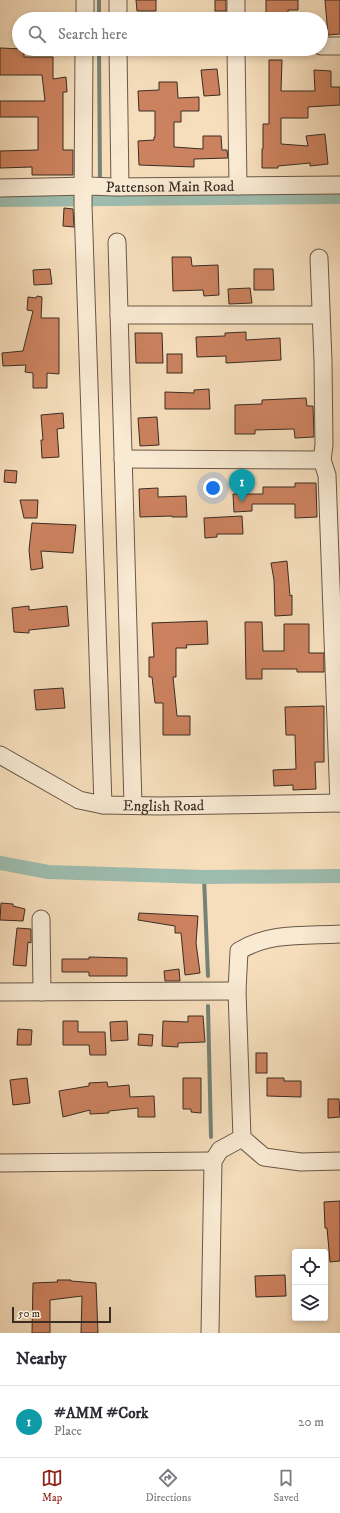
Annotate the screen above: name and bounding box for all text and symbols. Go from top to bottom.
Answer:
search box [12,12,328,56]
icon: search [26,23,48,45]
text: Search here [58,25,127,44]
street label: Pattenson Main Road [105,177,235,197]
pin: 1 [229,469,255,502]
your location [203,478,223,498]
street label: English Road [123,796,205,816]
map controls [292,1249,328,1321]
button: locate [292,1249,328,1285]
button: layers [292,1285,328,1321]
scale bar [12,1305,111,1324]
text: 50 m [18,1307,40,1321]
text: Nearby [16,1348,66,1370]
text: #AMM #Cork [54,1404,148,1423]
text: 1 [27,1414,31,1430]
text: 20 m [298,1414,324,1430]
text: Place [54,1423,82,1439]
tab: Map [41,1467,63,1505]
tab: Directions [146,1467,191,1505]
tab: Saved [274,1467,299,1505]

